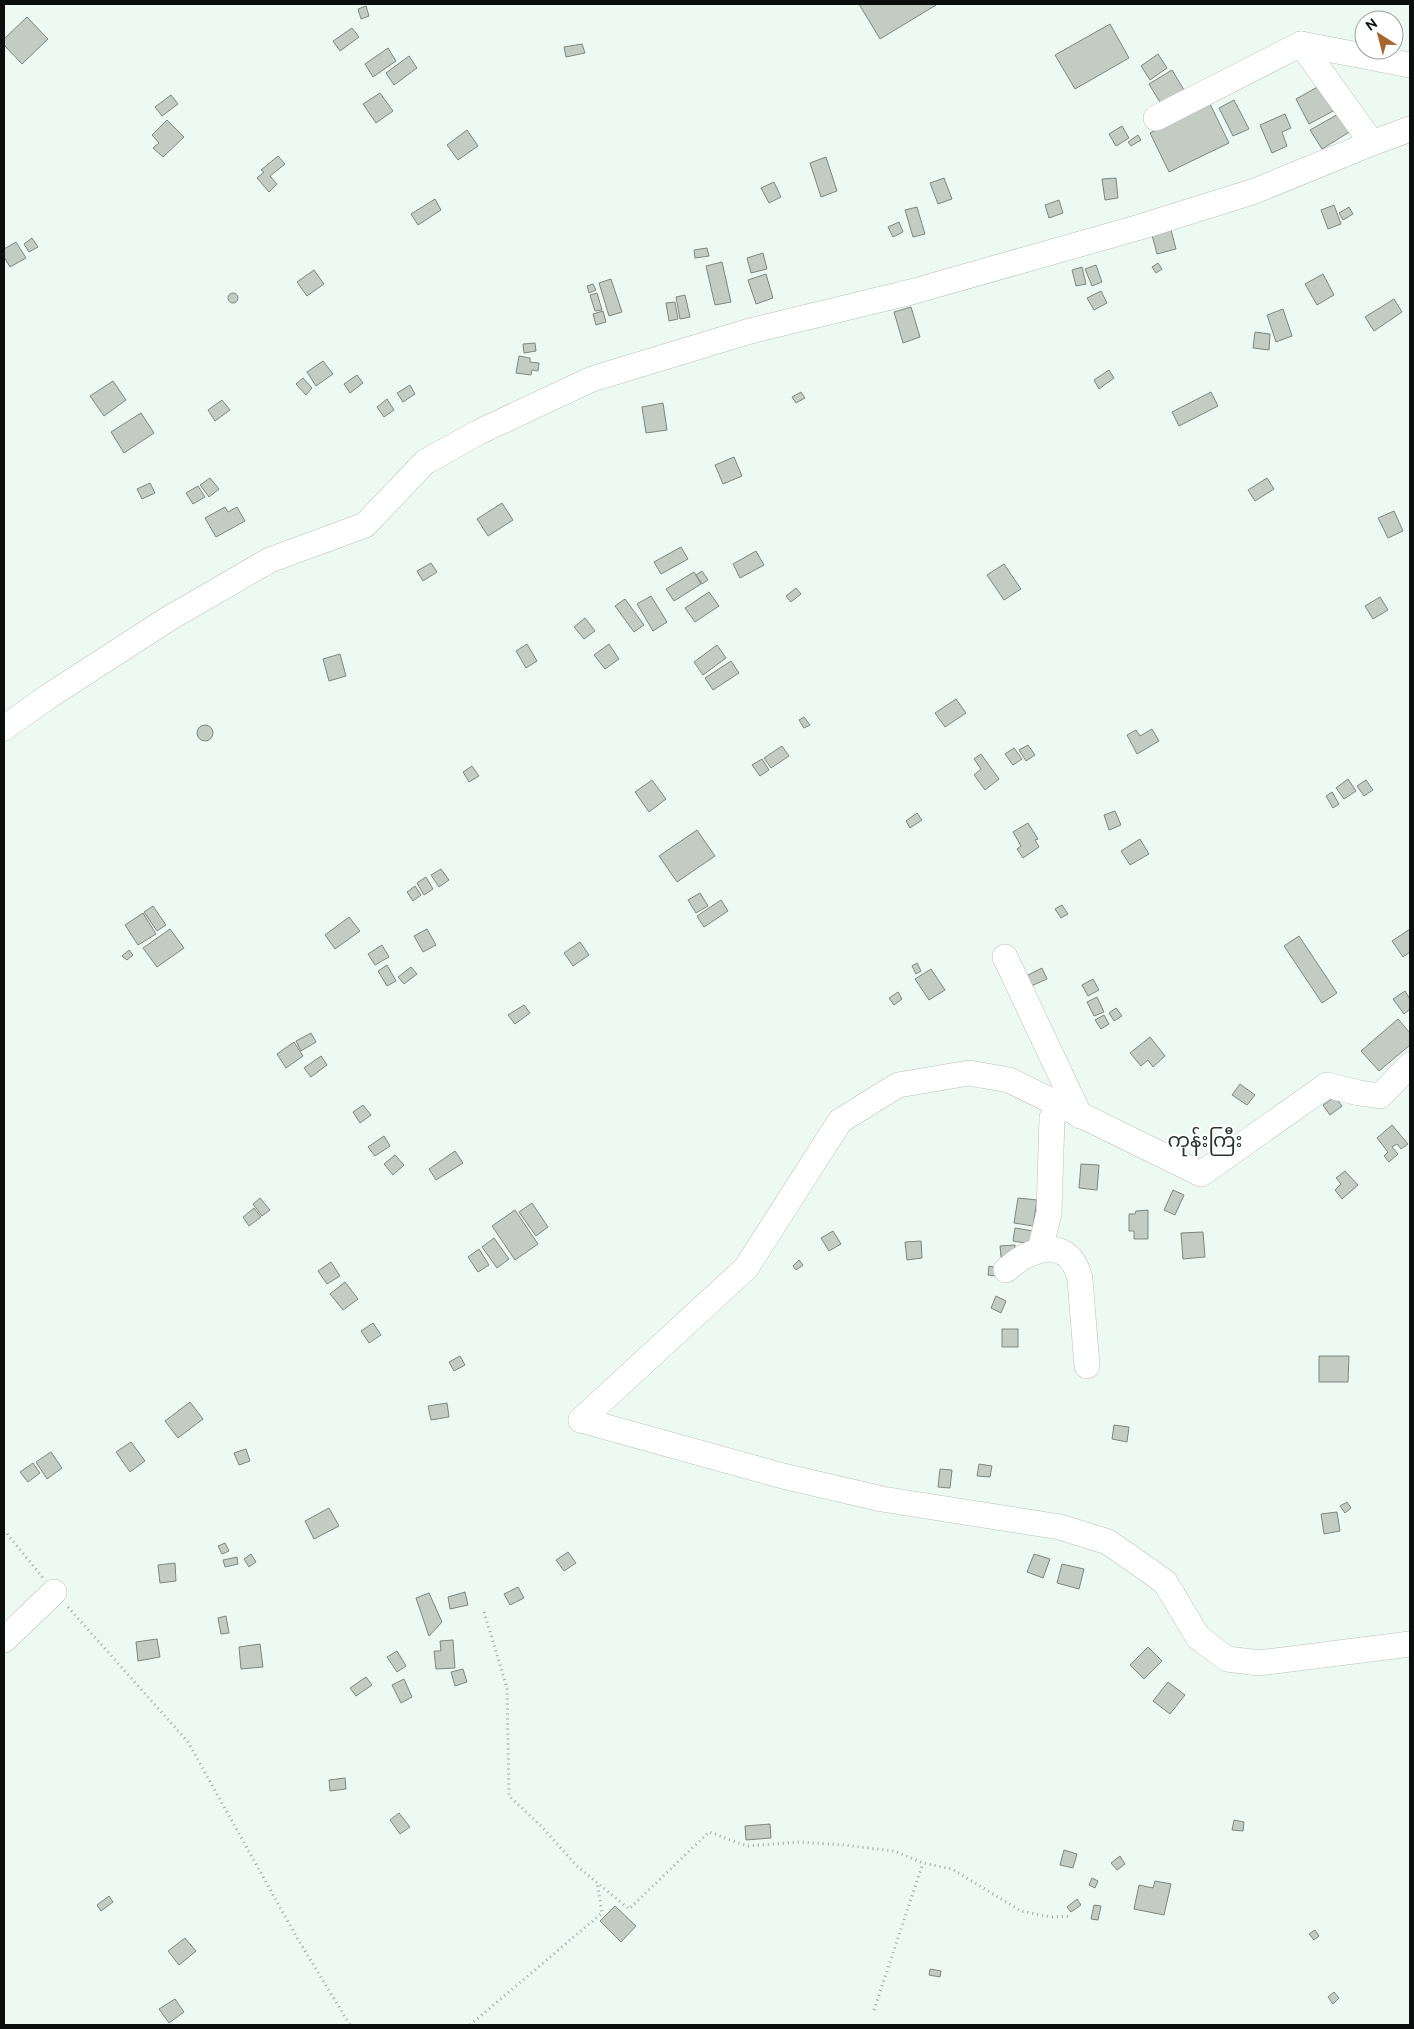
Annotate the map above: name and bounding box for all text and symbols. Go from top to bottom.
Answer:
north arrow [1354,10,1404,60]
text: N [1362,15,1380,34]
district label: ကုန်းကြီး [1168,1126,1242,1157]

